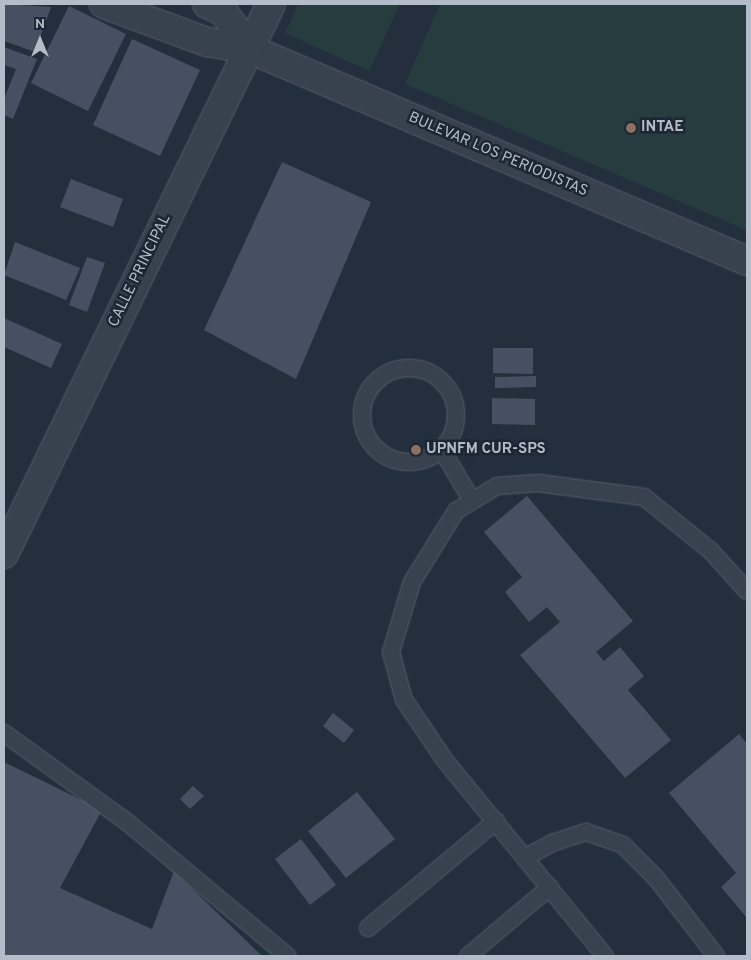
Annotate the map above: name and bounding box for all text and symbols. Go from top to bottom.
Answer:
north arrow [15,15,65,65]
text: N [35,16,45,33]
street label: BULEVAR LOS PERIODISTAS [406,109,590,201]
place label: INTAE [641,119,684,137]
marker: INTAE [625,122,637,134]
street label: CALLE PRINCIPAL [105,212,175,330]
place label: UPNFM CUR-SPS [426,441,546,459]
marker: UPNFM CUR-SPS [410,444,422,456]

